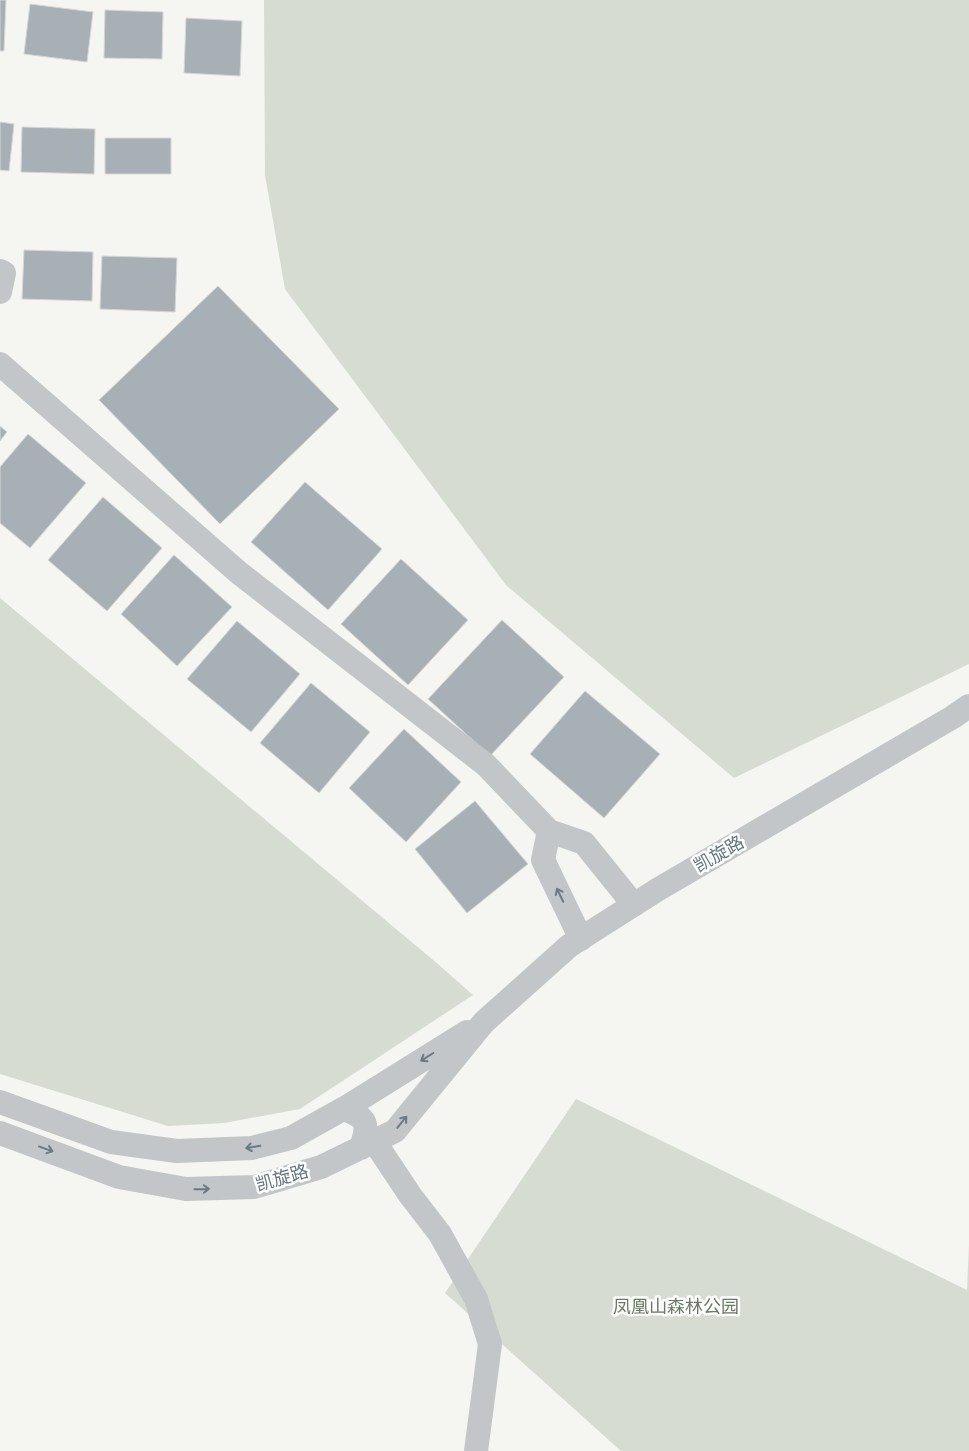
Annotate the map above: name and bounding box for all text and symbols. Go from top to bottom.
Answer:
street label: 凯旋路 [690,830,747,876]
one-way arrow [555,888,564,903]
one-way arrow [421,1053,435,1063]
one-way arrow [396,1116,407,1129]
one-way arrow [246,1142,262,1152]
one-way arrow [38,1145,53,1154]
street label: 凯旋路 [253,1159,311,1195]
one-way arrow [194,1184,210,1193]
park label: 凤凰山森林公园 [613,1295,739,1317]

